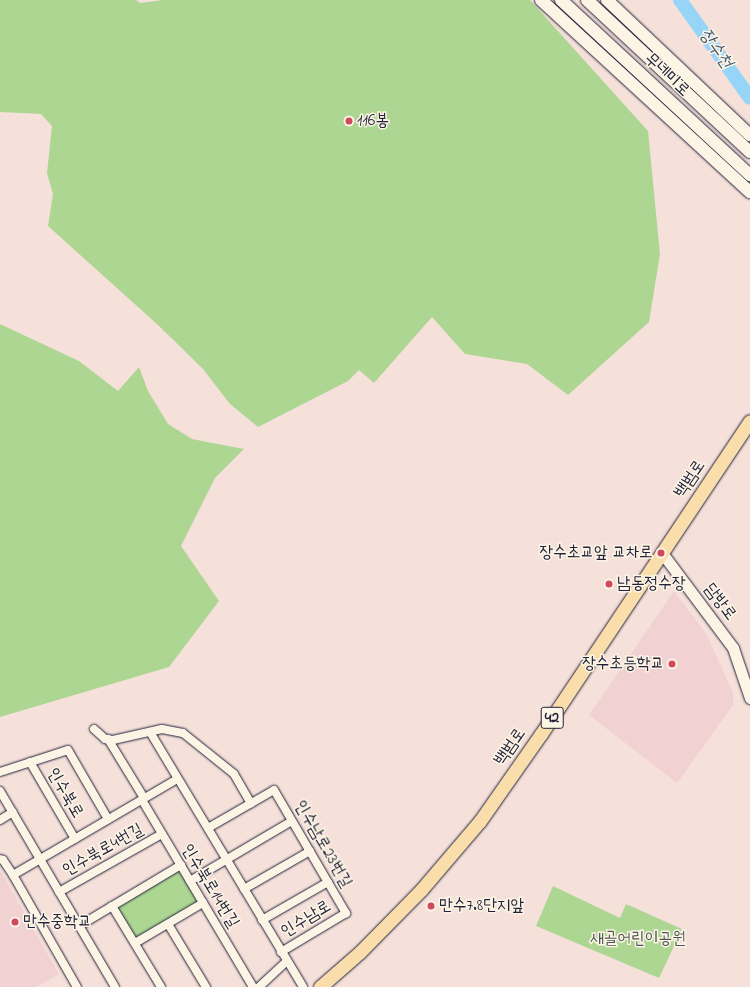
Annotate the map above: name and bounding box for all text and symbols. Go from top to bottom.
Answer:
water label: 장수천 [694,25,736,73]
street label: 무네미로 [640,49,694,101]
place label: 116봉 [357,111,389,131]
marker: 116봉 [344,116,354,126]
street label: 백범로 [670,456,710,502]
place label: 장수초교앞 교차로 [539,543,653,563]
marker: 장수초교앞 교차로 [656,548,666,558]
place label: 남동정수장 [617,574,685,594]
marker: 남동정수장 [604,579,614,589]
street label: 담방로 [700,579,740,625]
place label: 장수초등학교 [582,654,664,674]
marker: 장수초등학교 [667,659,677,669]
road number: 42 [540,704,564,732]
street label: 백범로 [490,724,530,770]
street label: 인수북로 [42,764,88,822]
street label: 인수남로23번길 [290,797,356,891]
street label: 인수북로4번길 [59,819,147,881]
street label: 인수북로14번길 [177,840,243,932]
street label: 인수남로 [277,896,335,942]
place label: 만수7.8단지앞 [439,896,524,916]
marker: 만수7.8단지앞 [426,901,436,911]
place label: 만수중학교 [23,912,91,932]
marker: 만수중학교 [10,917,20,927]
park label: 새골어린이공원 [590,929,686,949]

